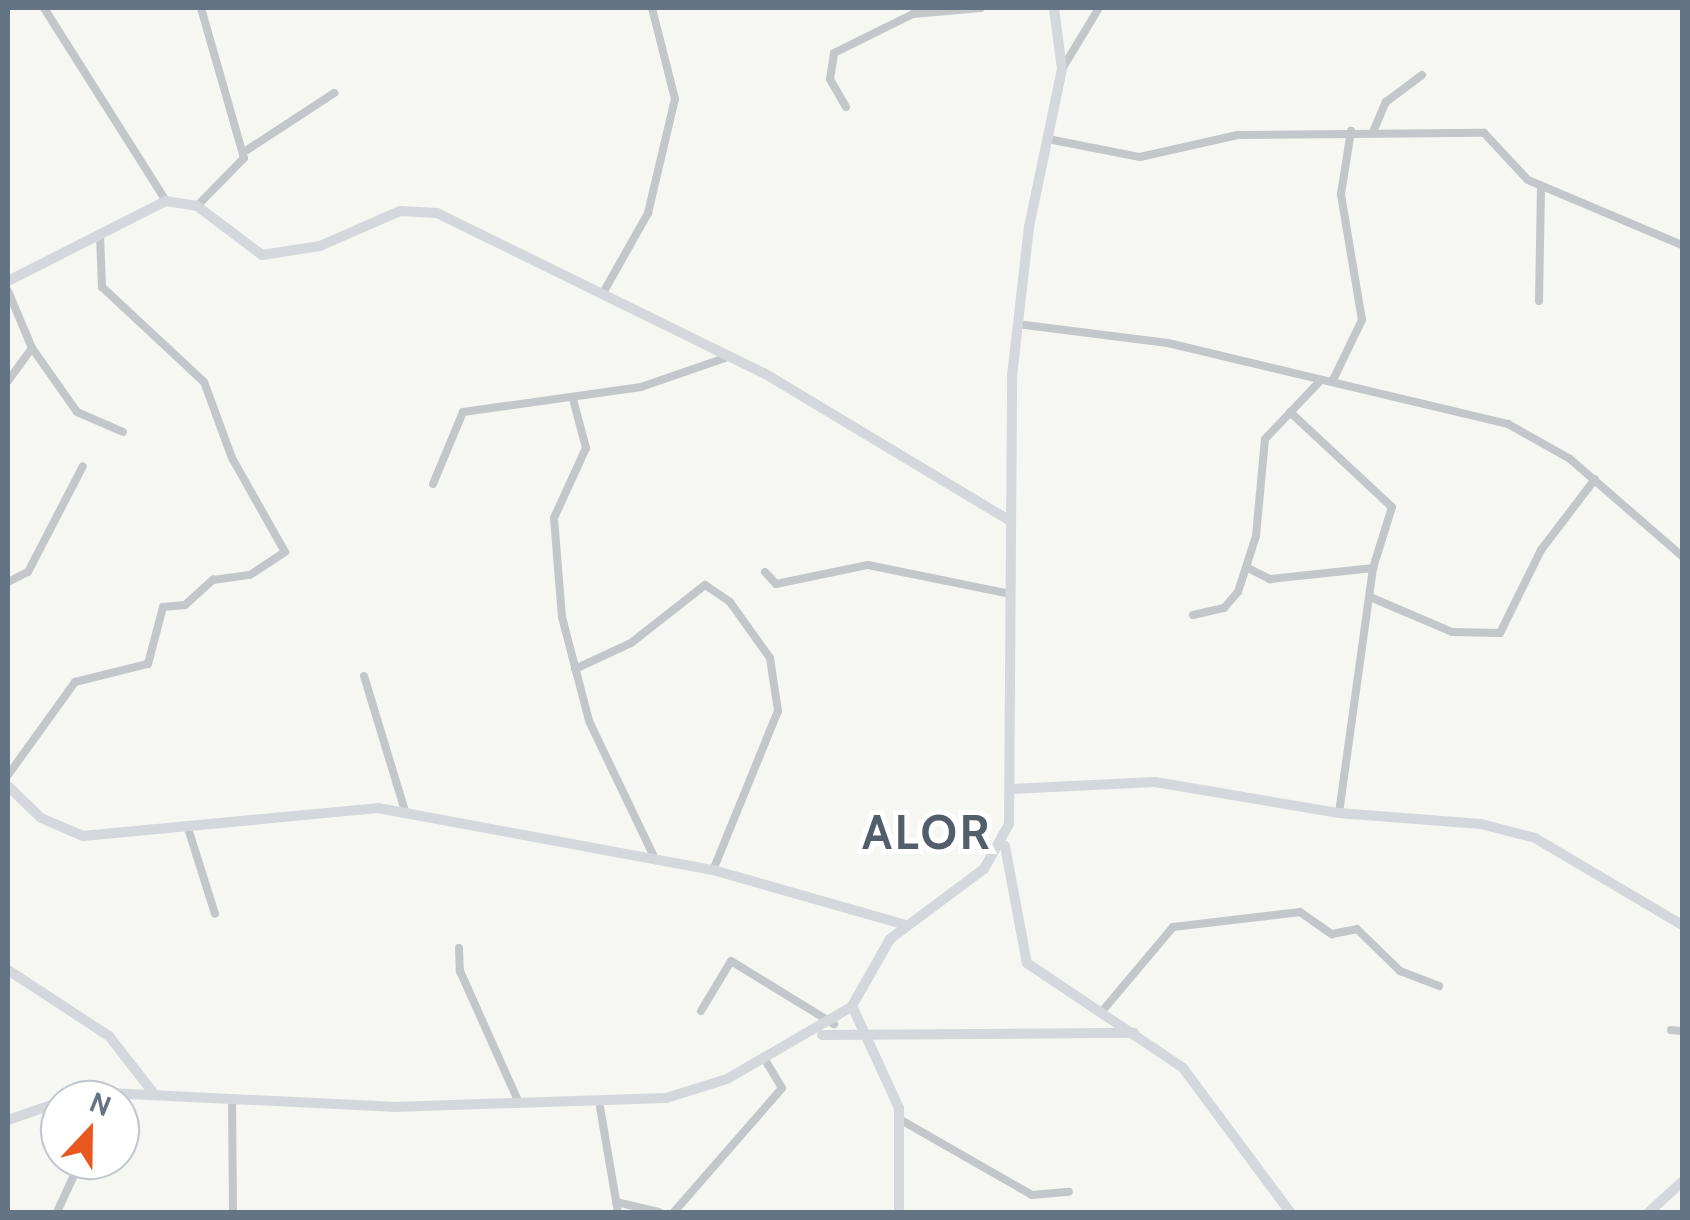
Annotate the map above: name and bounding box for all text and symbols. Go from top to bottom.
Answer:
district label: ALOR [862,804,992,862]
north arrow [40,1080,140,1180]
text: N [85,1085,116,1124]

